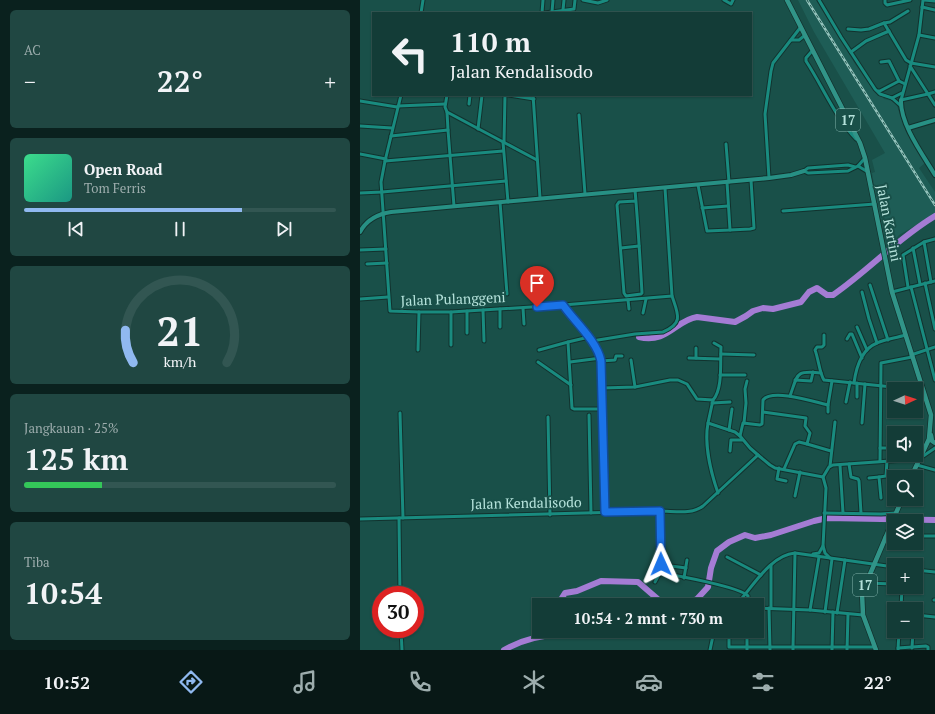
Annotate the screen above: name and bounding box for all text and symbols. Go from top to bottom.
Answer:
text: 110 m [450,23,531,60]
icon: left [384,28,436,80]
text: AC [24,41,41,59]
text: Jalan Kendalisodo [450,59,593,83]
text: 22° [157,61,203,101]
text: − [24,67,36,96]
text: + [324,67,336,96]
road number: 17 [836,109,860,131]
text: Open Road [84,159,163,179]
text: Tom Ferris [84,179,146,197]
street label: Jalan Kartini [873,183,906,263]
icon: previous [65,218,87,240]
icon: pause [169,218,191,240]
icon: next [273,218,295,240]
pin [520,266,554,307]
icon: arrive [526,272,548,294]
street label: Jalan Pulanggeni [400,287,506,310]
text: 21 [156,303,204,358]
text: km/h [164,352,197,371]
north arrow [887,382,923,418]
map controls [887,382,923,638]
text: Jangkauan · 25% [24,419,118,437]
button: sound [887,426,923,462]
text: 125 km [24,439,128,479]
button: search [887,470,923,506]
street label: Jalan Kendalisodo [470,492,582,513]
button: layers [887,514,923,550]
position arrow [640,543,682,585]
text: Tiba [24,553,50,571]
button: + [887,558,923,594]
text: 10:54 [24,573,102,613]
road number: 17 [853,574,877,596]
speed limit sign: 30 [372,586,424,638]
button: − [887,602,923,638]
text: 10:54 · 2 mnt · 730 m [573,608,723,628]
icon: directions [177,668,205,696]
icon: music [291,668,319,696]
icon: phone [406,668,434,696]
icon: climate [520,668,548,696]
icon: car [635,668,663,696]
icon: filters [749,668,777,696]
text: 10:52 [43,670,90,694]
text: 22° [864,670,892,694]

